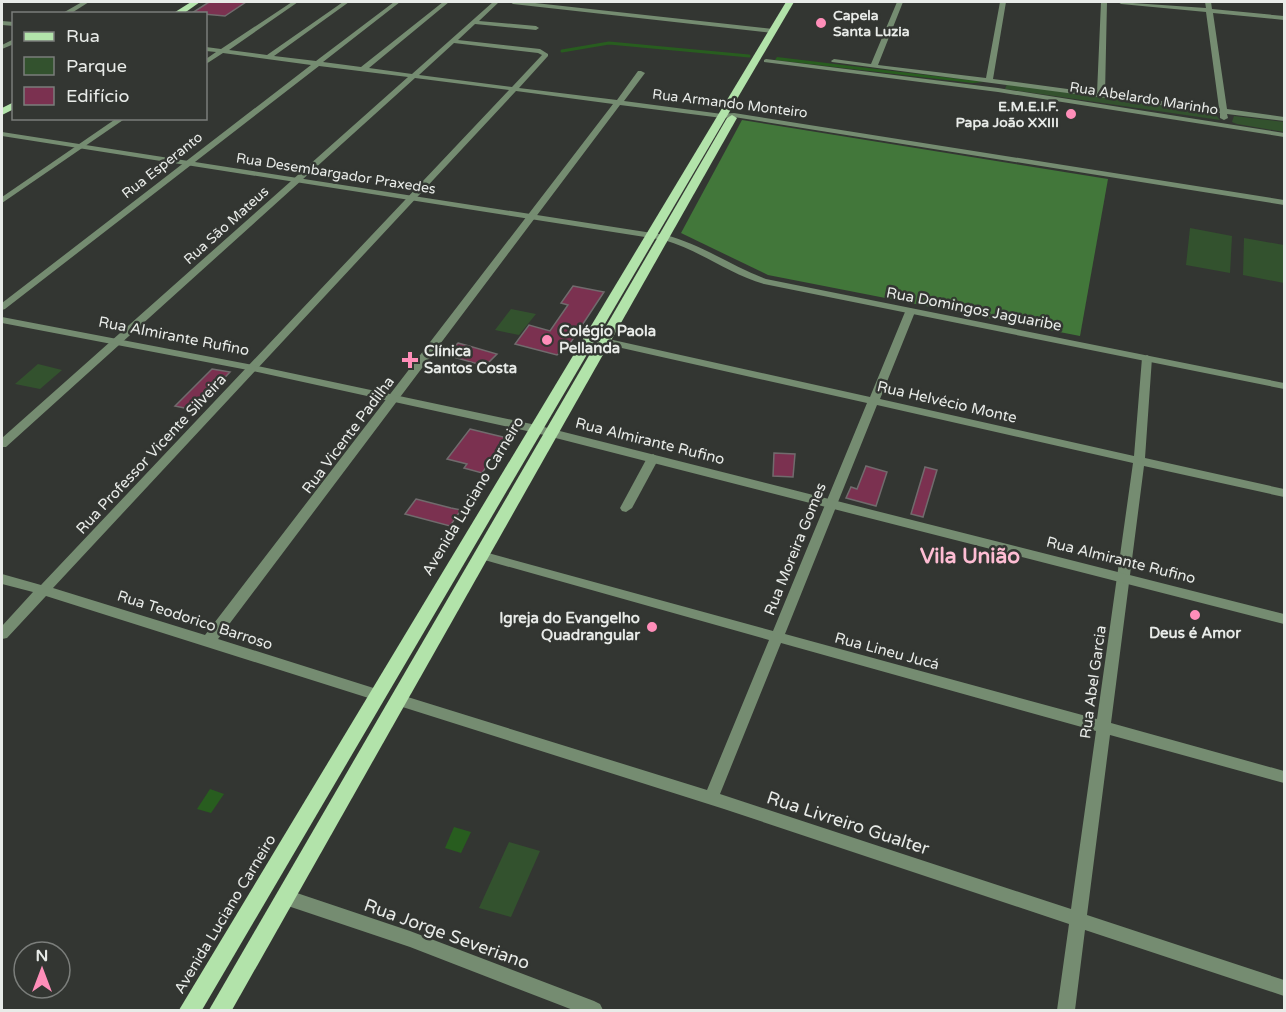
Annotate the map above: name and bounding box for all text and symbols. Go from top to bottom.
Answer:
place label: Capela Santa Luzia [833,7,910,40]
legend [12,12,207,120]
marker: Capela Santa Luzia [814,16,828,30]
text: Rua [66,25,100,47]
text: Parque [66,55,127,77]
street label: Rua Abelardo Marinho [1068,78,1220,119]
text: Edifício [66,85,130,107]
street label: Rua Armando Monteiro [651,86,809,121]
place label: E.M.E.I.F. Papa João XXIII [956,98,1059,131]
marker: E.M.E.I.F. Papa João XXIII [1064,107,1078,121]
street label: Rua Esperanto [119,129,206,202]
street label: Rua Desembargador Praxedes [235,149,437,198]
street label: Rua São Mateus [180,183,272,268]
street label: Rua Domingos Jaguaribe [885,283,1063,335]
street label: Rua Almirante Rufino [97,313,251,359]
place label: Colégio Paola Pellanda [559,322,656,357]
marker: Colégio Paola Pellanda [540,333,554,347]
place label: Clínica Santos Costa [424,342,517,377]
marker: Clínica Santos Costa [401,351,419,369]
street label: Rua Professor Vicente Silveira [72,370,230,538]
street label: Rua Vicente Padilha [298,373,398,497]
street label: Rua Helvécio Monte [875,377,1019,427]
street label: Avenida Luciano Carneiro [418,413,528,579]
street label: Rua Almirante Rufino [573,414,727,468]
street label: Rua Moreira Gomes [760,480,830,618]
street label: Rua Almirante Rufino [1044,533,1198,587]
district label: Vila União [920,544,1020,569]
street label: Rua Teodorico Barroso [115,586,275,654]
marker: Deus é Amor [1188,608,1202,622]
place label: Igreja do Evangelho Quadrangular [499,609,640,645]
marker: Igreja do Evangelho Quadrangular [645,620,659,634]
street label: Rua Abel Garcia [1076,624,1110,740]
place label: Deus é Amor [1149,624,1241,642]
street label: Rua Lineu Jucá [833,628,941,674]
street label: Rua Livreiro Gualter [764,786,932,860]
street label: Avenida Luciano Carneiro [170,831,280,997]
street label: Rua Jorge Severiano [361,894,533,974]
north arrow [12,940,72,1000]
text: N [36,946,48,966]

